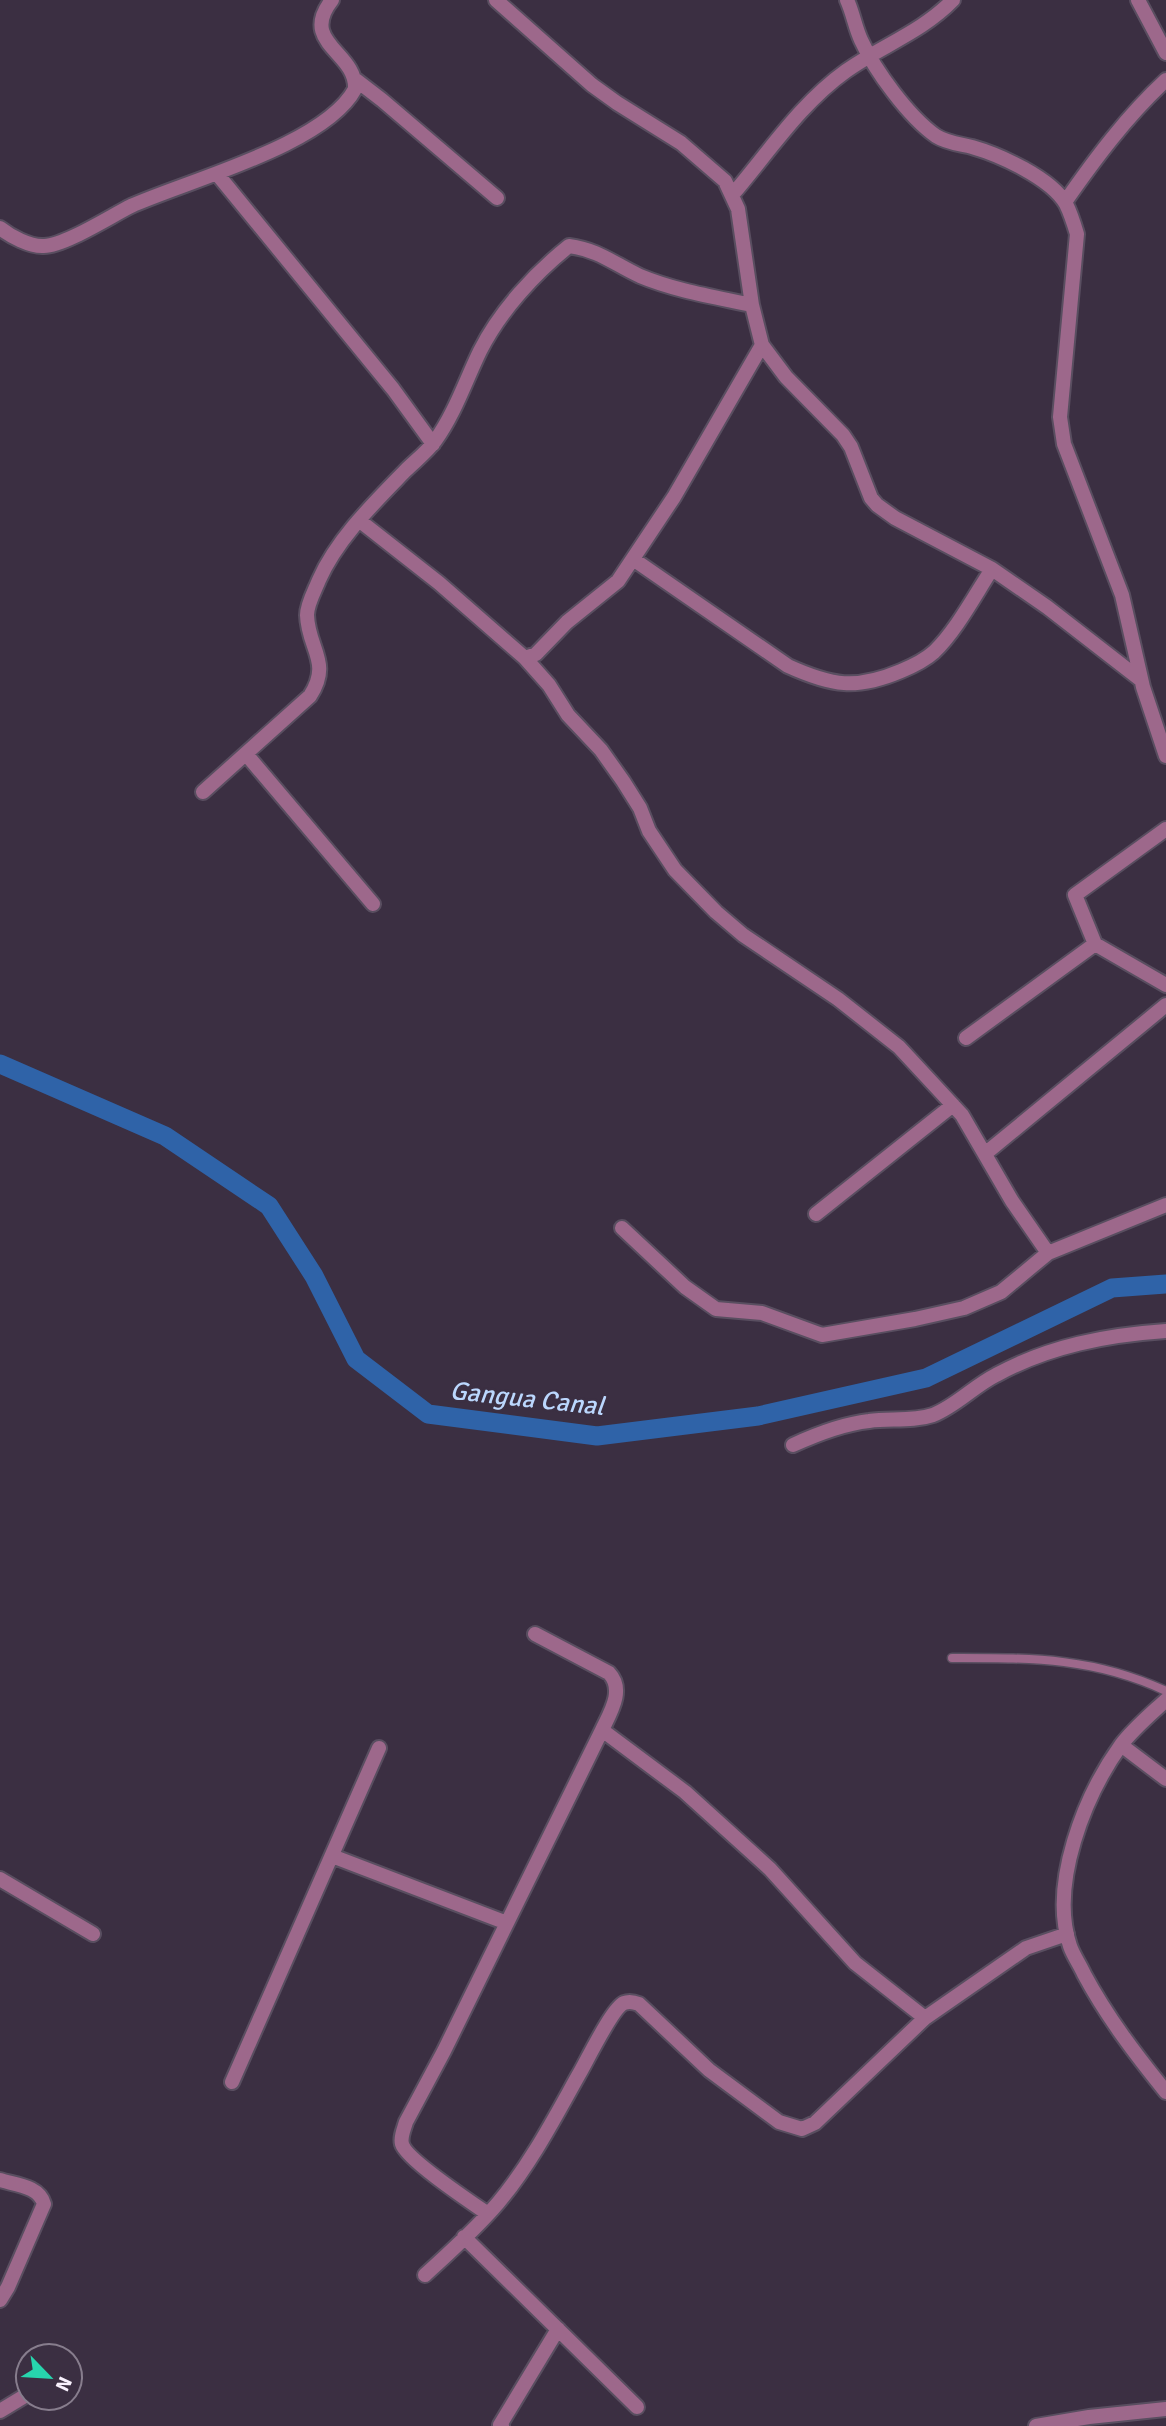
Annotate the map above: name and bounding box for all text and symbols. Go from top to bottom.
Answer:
water label: Gangua Canal [448,1375,608,1423]
north arrow [14,2342,84,2412]
text: N [50,2373,77,2395]

